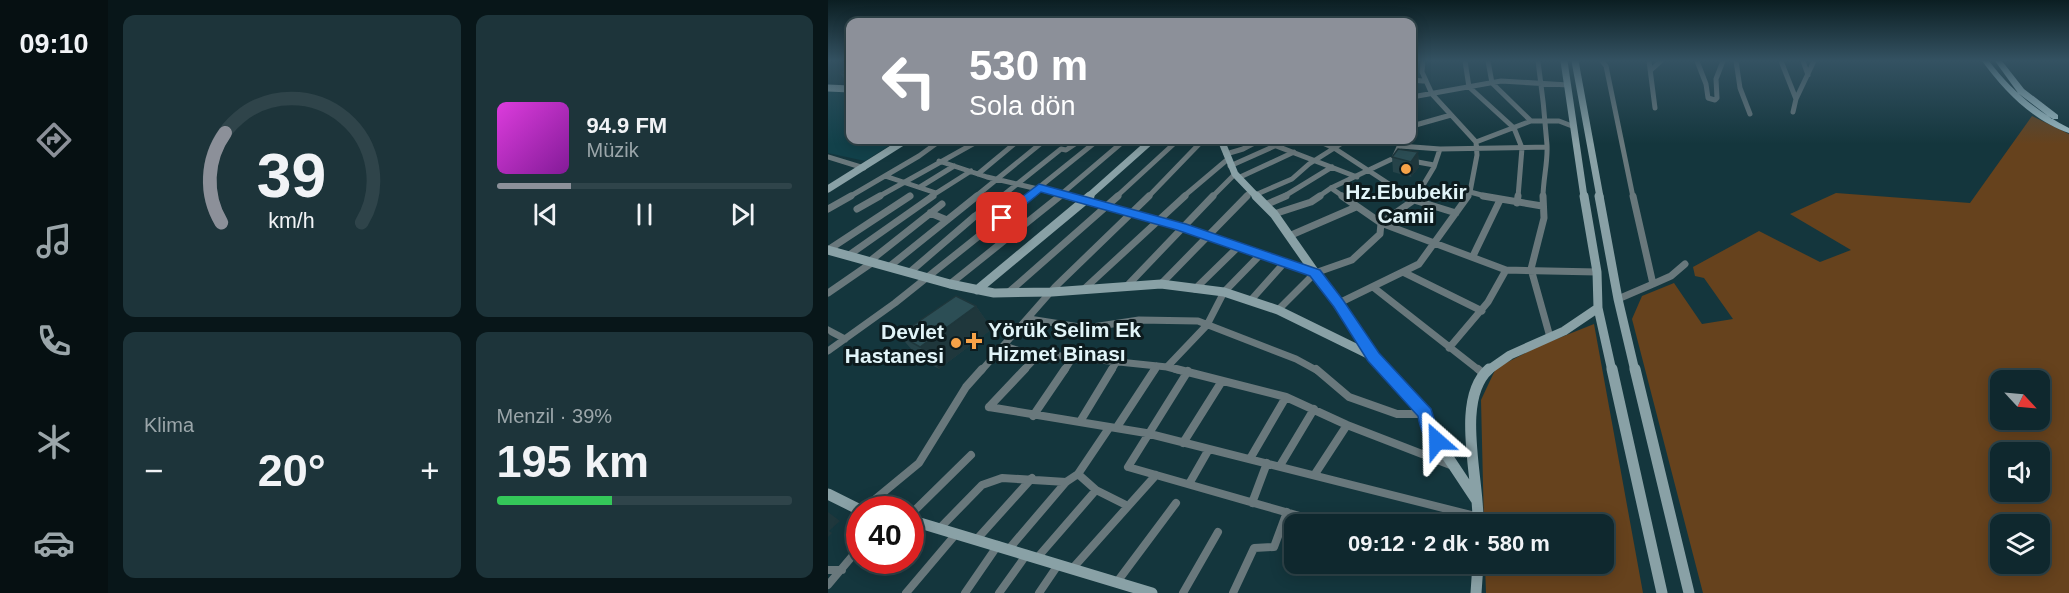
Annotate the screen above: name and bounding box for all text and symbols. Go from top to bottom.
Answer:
text: 09:10 [19,29,89,59]
icon: left [870,42,948,120]
text: 530 m [969,42,1088,89]
text: Sola dön [969,91,1076,121]
text: 94.9 FM [587,113,667,138]
icon: directions [33,119,75,161]
text: Müzik [587,139,639,161]
text: 39 [257,141,326,210]
marker: Hz.Ebubekir Camii [1399,162,1413,176]
place label: Hz.Ebubekir Camii [1345,180,1467,227]
pin [976,192,1027,243]
icon: previous [529,198,562,231]
icon: pause [628,198,661,231]
icon: next [726,198,759,231]
icon: arrive [985,201,1018,234]
text: km/h [269,210,315,234]
icon: music [33,220,75,262]
place label: Yörük Selim Ek Hizmet Binası [988,318,1141,365]
icon: phone [33,320,75,362]
place label: Devlet Hastanesi [845,320,944,367]
marker: Yörük Selim Ek Hizmet Binası [965,332,983,350]
marker: Devlet Hastanesi [949,336,963,350]
north arrow [1990,370,2050,430]
map controls [1990,370,2050,574]
text: Menzil · 39% [497,405,612,427]
position arrow [1405,409,1469,473]
text: Klima [144,414,194,436]
icon: climate [33,421,75,463]
text: 195 km [497,436,649,487]
button: sound [1990,442,2050,502]
text: 20° [258,445,326,496]
text: − [144,452,163,489]
text: + [420,452,440,489]
speed limit sign: 40 [846,496,924,574]
button: layers [1990,514,2050,574]
icon: car [33,522,75,564]
text: 09:12 · 2 dk · 580 m [1348,531,1550,556]

